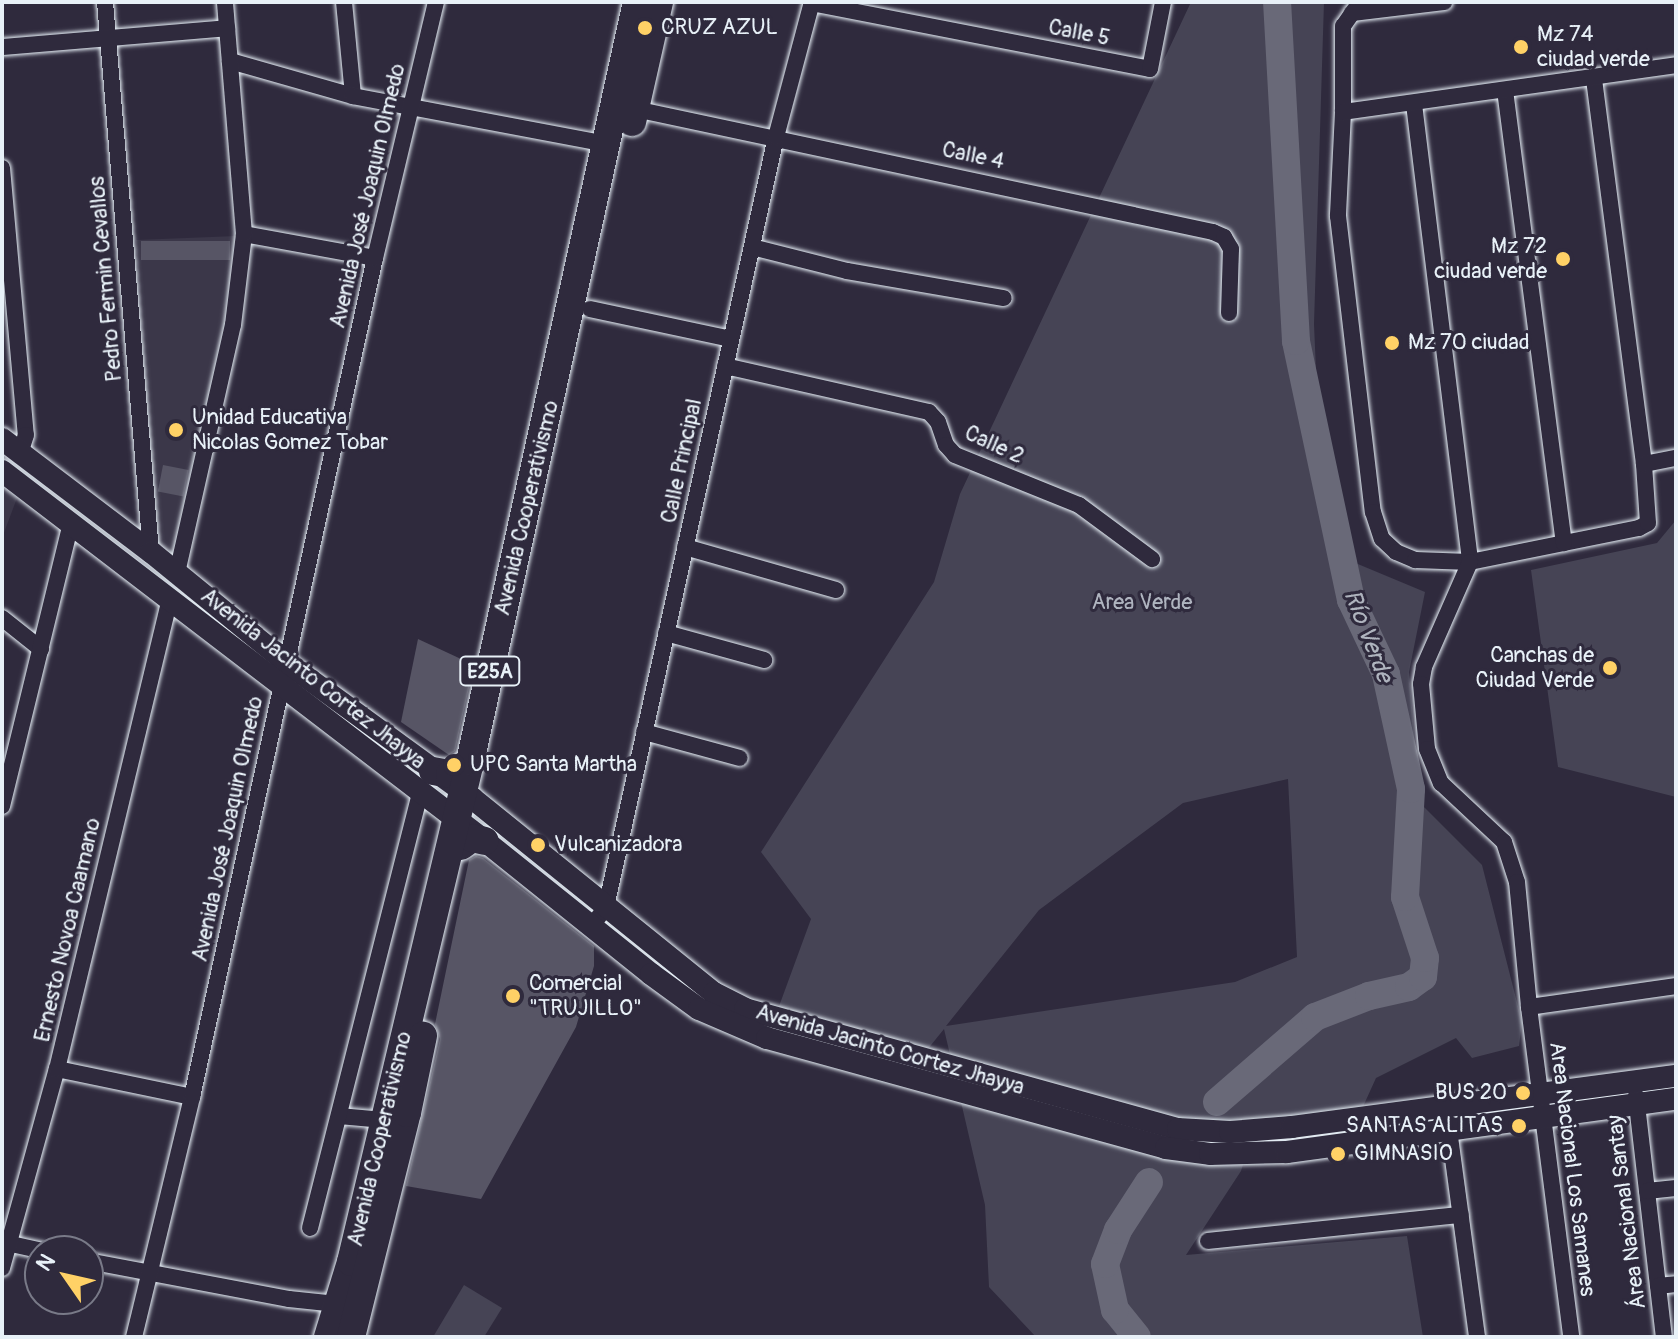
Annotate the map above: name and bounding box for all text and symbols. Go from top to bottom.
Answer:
street label: Calle 5 [1046,14,1112,52]
place label: CRUZ AZUL [661,15,778,41]
marker: CRUZ AZUL [636,19,654,37]
place label: Mz 74 ciudad verde [1537,21,1650,72]
marker: Mz 74 ciudad verde [1512,38,1530,56]
street label: Avenida José Joaquin Olmedo [325,61,411,331]
street label: Calle 4 [940,137,1006,175]
street label: Pedro Fermin Cevallos [84,175,128,383]
place label: Mz 72 ciudad verde [1434,233,1547,284]
marker: Mz 72 ciudad verde [1554,250,1572,268]
place label: Mz 70 ciudad [1408,330,1529,356]
marker: Mz 70 ciudad [1383,334,1401,352]
street label: Calle Principal [656,396,708,526]
street label: Avenida Cooperativismo [489,398,565,618]
place label: Unidad Educativa Nicolas Gomez Tobar [192,404,388,456]
street label: Calle 2 [960,420,1028,470]
marker: Unidad Educativa Nicolas Gomez Tobar [167,421,185,439]
street label: Avenida Jacinto Cortez Jhayya [195,583,431,775]
water label: Río Verde [1337,586,1399,686]
park label: Area Verde [1092,590,1192,616]
place label: Canchas de Ciudad Verde [1476,642,1594,694]
road number: E25A [458,655,522,687]
marker: Canchas de Ciudad Verde [1601,659,1619,677]
street label: Avenida José Joaquin Olmedo [187,694,269,964]
place label: UPC Santa Martha [470,752,637,778]
marker: UPC Santa Martha [445,756,463,774]
street label: Ernesto Novoa Caamano [29,815,107,1045]
place label: Vulcanizadora [554,832,683,858]
marker: Vulcanizadora [529,836,547,854]
place label: Comercial "TRUJILLO" [529,970,642,1022]
marker: Comercial "TRUJILLO" [504,987,522,1005]
street label: Avenida Jacinto Cortez Jhayya [753,999,1027,1101]
street label: Avenida Cooperativismo [342,1029,418,1249]
street label: Area Nacional Los Samanes [1543,1040,1601,1298]
place label: BUS 20 [1435,1080,1507,1106]
marker: BUS 20 [1514,1084,1532,1102]
place label: SANTAS ALITAS [1346,1113,1503,1139]
street label: Área Nacional Santay [1602,1113,1652,1311]
marker: SANTAS ALITAS [1510,1117,1528,1135]
place label: GIMNASIO [1354,1141,1453,1167]
marker: GIMNASIO [1329,1145,1347,1163]
north arrow [24,1235,104,1315]
text: N [30,1249,62,1277]

